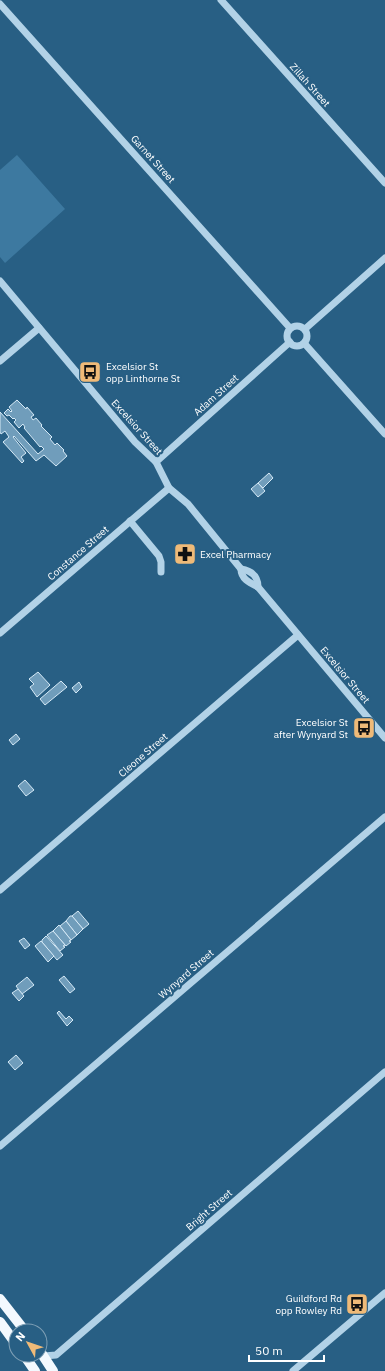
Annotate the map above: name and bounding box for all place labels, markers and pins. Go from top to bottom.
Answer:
bus stop icon: Excelsior St opp Linthorne St [77,359,103,385]
place label: Excelsior St opp Linthorne St [106,360,181,385]
pharmacy icon: Excel Pharmacy [172,541,198,567]
place label: Excel Pharmacy [200,548,271,561]
bus stop icon: Excelsior St after Wynyard St [351,715,377,741]
place label: Excelsior St after Wynyard St [274,716,348,741]
bus stop icon: Guildford Rd opp Rowley Rd [344,1291,370,1317]
place label: Guildford Rd opp Rowley Rd [275,1292,342,1317]

